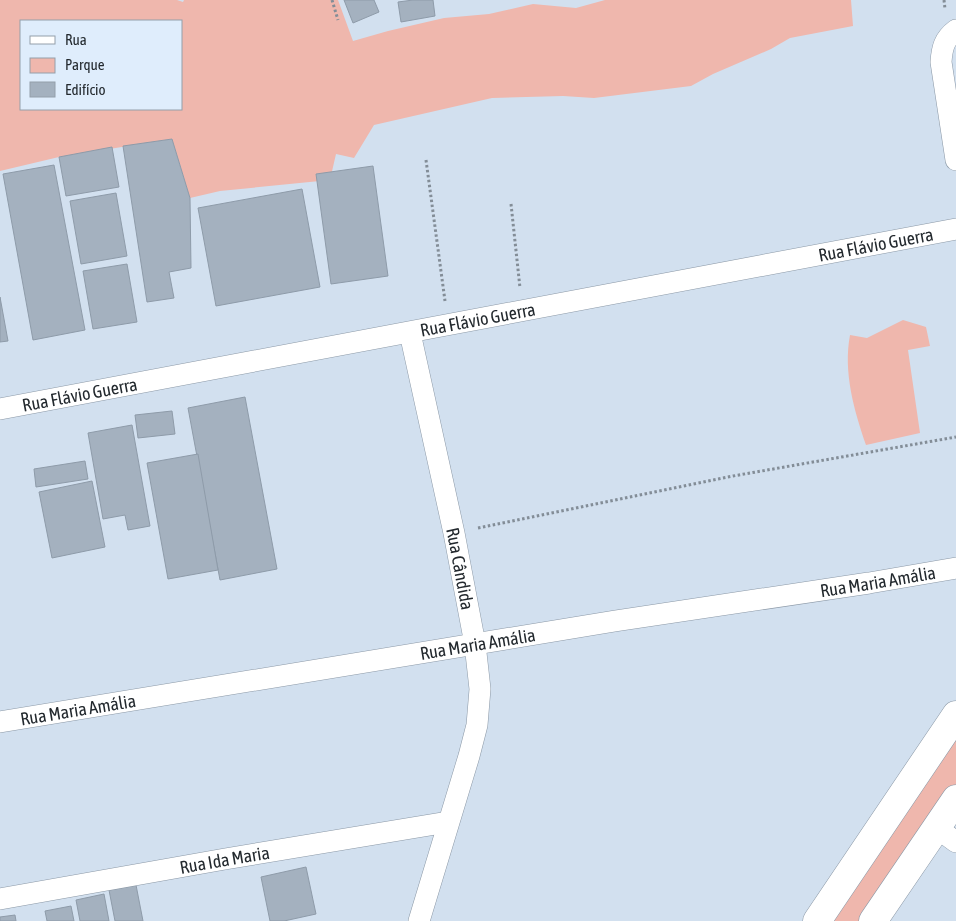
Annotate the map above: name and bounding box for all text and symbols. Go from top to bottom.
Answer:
legend [20,20,182,110]
text: Rua [65,31,87,48]
text: Parque [65,56,105,73]
text: Edifício [65,81,106,98]
street label: Rua Flávio Guerra [816,223,935,265]
street label: Rua Flávio Guerra [418,298,537,340]
street label: Rua Flávio Guerra [20,373,139,415]
street label: Rua Cândida [443,525,479,611]
street label: Rua Maria Amália [819,561,937,601]
street label: Rua Maria Amália [418,624,537,663]
street label: Rua Maria Amália [19,689,137,729]
street label: Rua Ida Maria [178,841,271,877]

